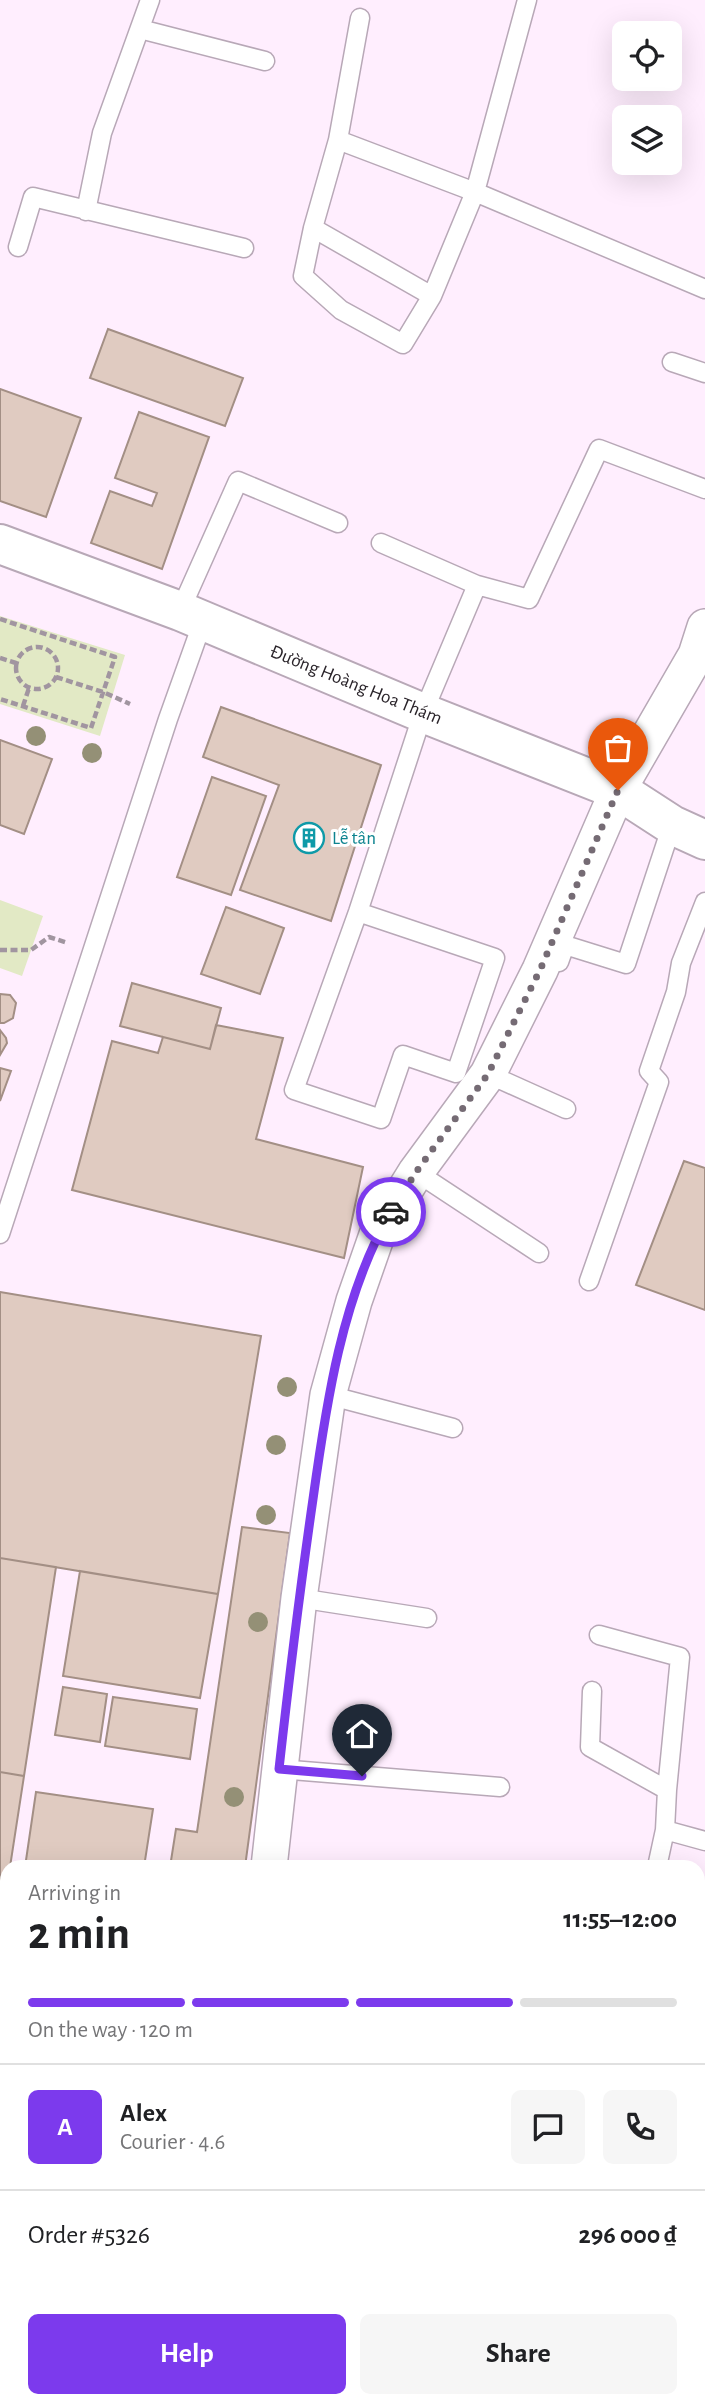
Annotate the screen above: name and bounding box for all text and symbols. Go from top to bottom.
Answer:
map controls [612,21,682,175]
button: locate [612,21,682,91]
button: layers [612,105,682,175]
street label: Đường Hoàng Hoa Thám [267,642,445,728]
pin [588,718,648,790]
icon: bag [599,729,637,767]
building icon: Lễ tân [292,821,326,855]
place label: Lễ tân [332,828,376,848]
courier [356,1177,426,1247]
icon: car [372,1193,410,1231]
pin [332,1704,392,1776]
icon: home [343,1715,381,1753]
text: Arriving in [28,1882,121,1905]
text: 11:55–12:00 [563,1906,677,1932]
text: 2 min [28,1911,130,1957]
text: On the way · 120 m [28,2019,193,2042]
button: chat [511,2090,585,2164]
button: phone [603,2090,677,2164]
text: Alex [120,2100,167,2126]
text: A [57,2114,73,2140]
text: Courier · 4.6 [120,2131,225,2154]
text: Order #5326 [28,2222,150,2248]
text: 296 000 ₫ [578,2222,677,2248]
button: Help [28,2314,346,2394]
button: Share [360,2314,677,2394]

